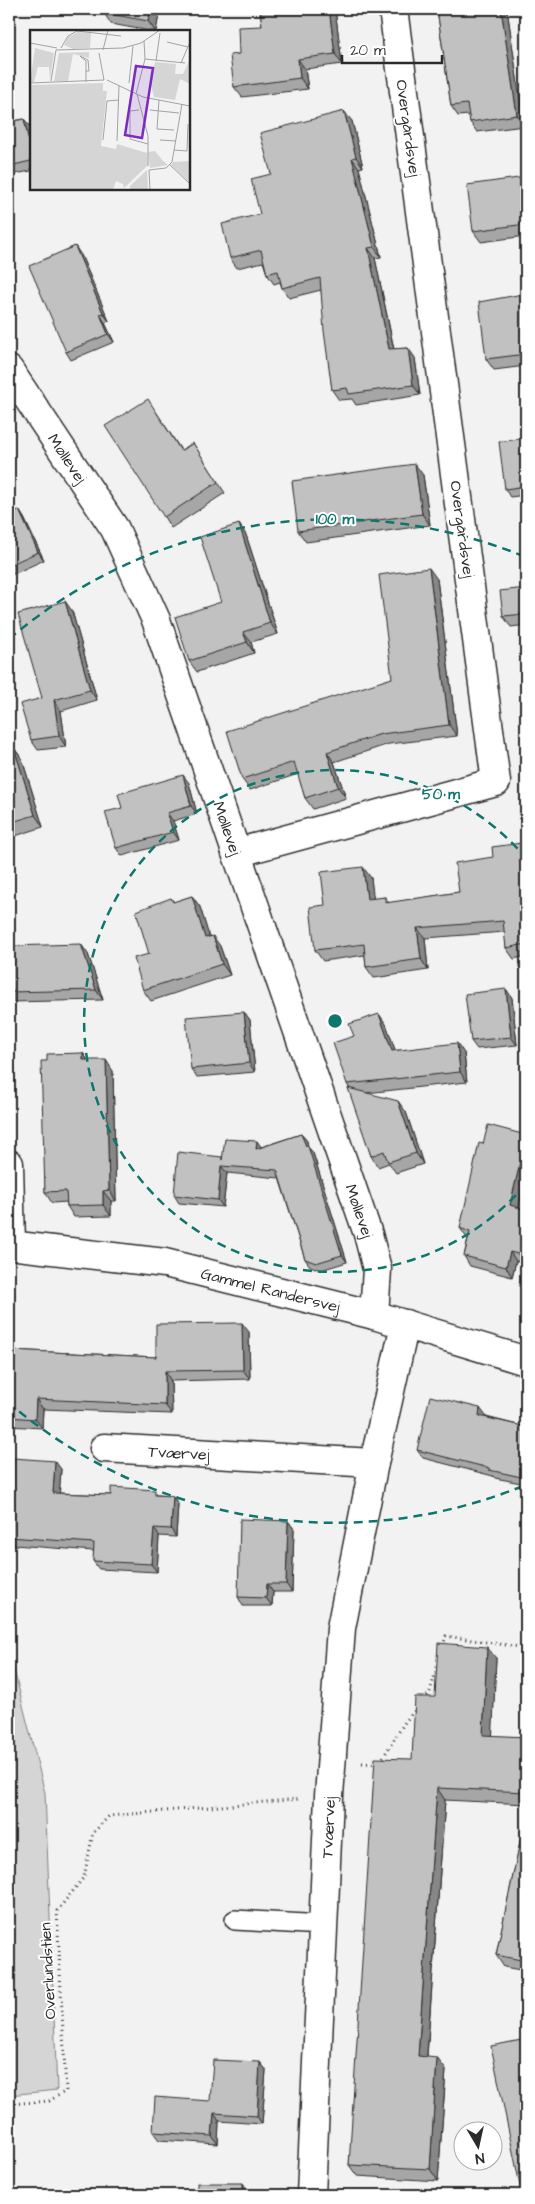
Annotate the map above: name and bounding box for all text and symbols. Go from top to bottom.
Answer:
inset map [30,30,190,190]
scale bar [342,32,442,64]
text: 20 m [350,40,386,61]
street label: Overgårdsvej [389,78,426,178]
street label: Møllevej [42,429,92,488]
street label: Overgårdsvej [443,479,480,579]
text: 100 m [316,509,355,530]
text: 50 m [422,784,460,805]
street label: Møllevej [207,798,246,858]
centre of rings [326,1012,344,1030]
street label: Møllevej [340,1181,379,1240]
street label: Gammel Randersvej [199,1262,343,1318]
street label: Tværvej [147,1440,210,1466]
street label: Tværvej [316,1796,341,1859]
street label: Overlundstien [34,1922,62,2020]
north arrow [452,2122,502,2172]
text: N [474,2147,486,2168]

